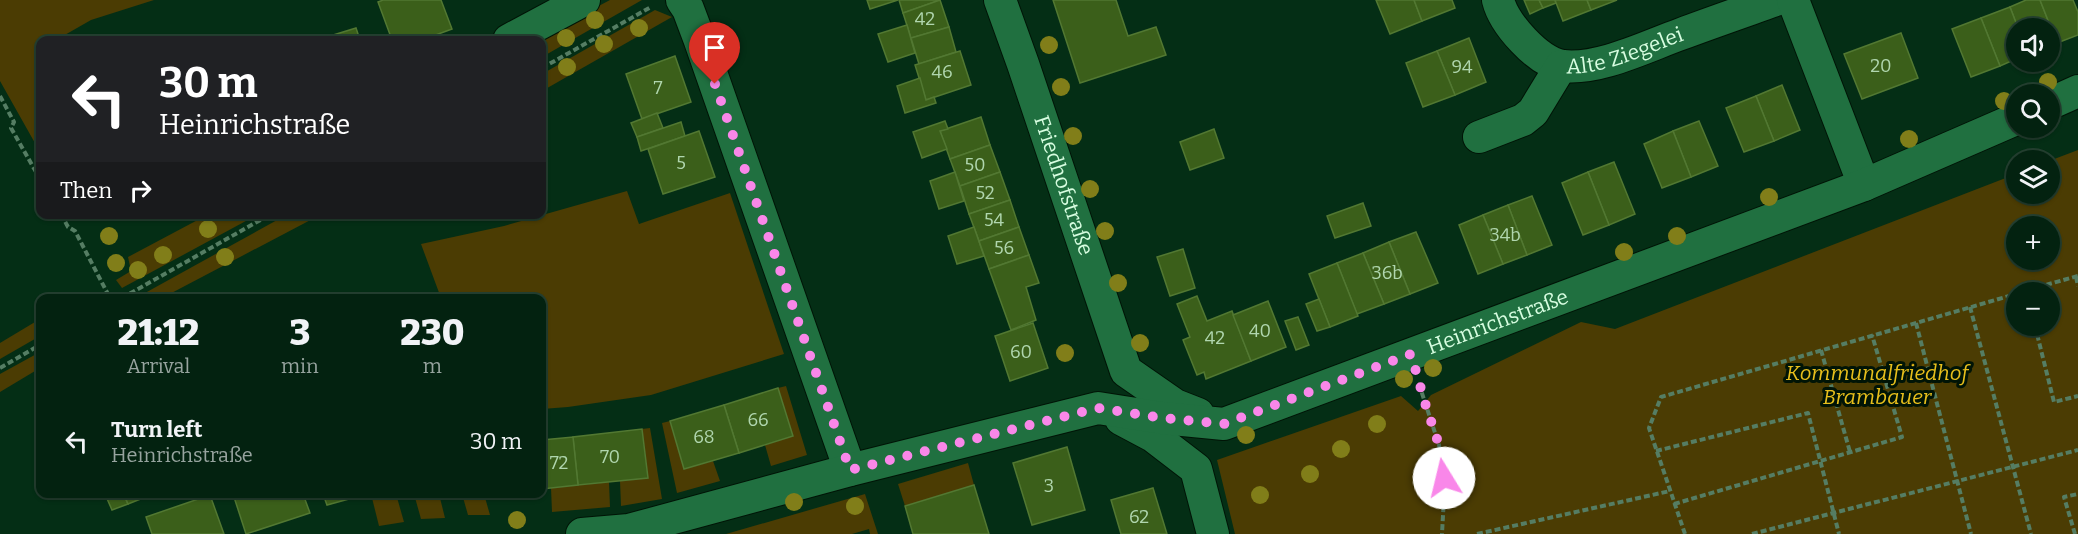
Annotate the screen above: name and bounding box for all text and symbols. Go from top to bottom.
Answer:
house number: 42 [915,8,935,30]
map controls [2006,18,2060,336]
button: sound [2006,18,2060,72]
street label: Alte Ziegelei [1566,21,1687,80]
pin [689,22,740,84]
icon: arrive [698,31,731,64]
house number: 20 [1870,55,1892,77]
house number: 94 [1451,56,1473,78]
text: 30 m [159,58,258,108]
icon: left [60,60,138,138]
house number: 46 [931,61,953,83]
house number: 7 [653,77,663,99]
button: search [2006,84,2060,138]
text: Heinrichstraße [159,109,350,141]
street label: Friedhofstraße [1028,112,1099,259]
button: layers [2006,150,2060,204]
house number: 5 [676,152,686,174]
house number: 50 [964,154,986,176]
icon: right [124,174,157,207]
text: Then [60,177,112,204]
house number: 52 [975,182,995,204]
house number: 54 [984,209,1005,231]
button: + [2006,216,2060,270]
house number: 34b [1489,224,1521,246]
house number: 56 [994,237,1014,259]
house number: 36b [1371,262,1403,284]
button: − [2006,282,2060,336]
street label: Heinrichstraße [1423,284,1572,360]
text: 21:12 [118,311,199,355]
text: 3 [289,311,310,355]
text: 230 [400,311,464,355]
house number: 40 [1249,320,1271,342]
house number: 42 [1205,327,1225,349]
house number: 60 [1010,341,1032,363]
text: Arrival [127,354,190,378]
text: min [281,354,319,378]
text: m [423,354,442,378]
park label: Kommunalfriedhof Brambauer [1786,360,1971,410]
house number: 66 [747,409,769,431]
text: Turn left [111,416,203,443]
icon: left [60,425,93,458]
house number: 68 [693,426,715,448]
text: 30 m [470,428,522,455]
text: Heinrichstraße [111,443,253,467]
house number: 70 [600,446,620,468]
position arrow [1412,446,1476,510]
house number: 72 [550,452,568,474]
house number: 3 [1044,475,1054,497]
house number: 62 [1129,506,1149,528]

